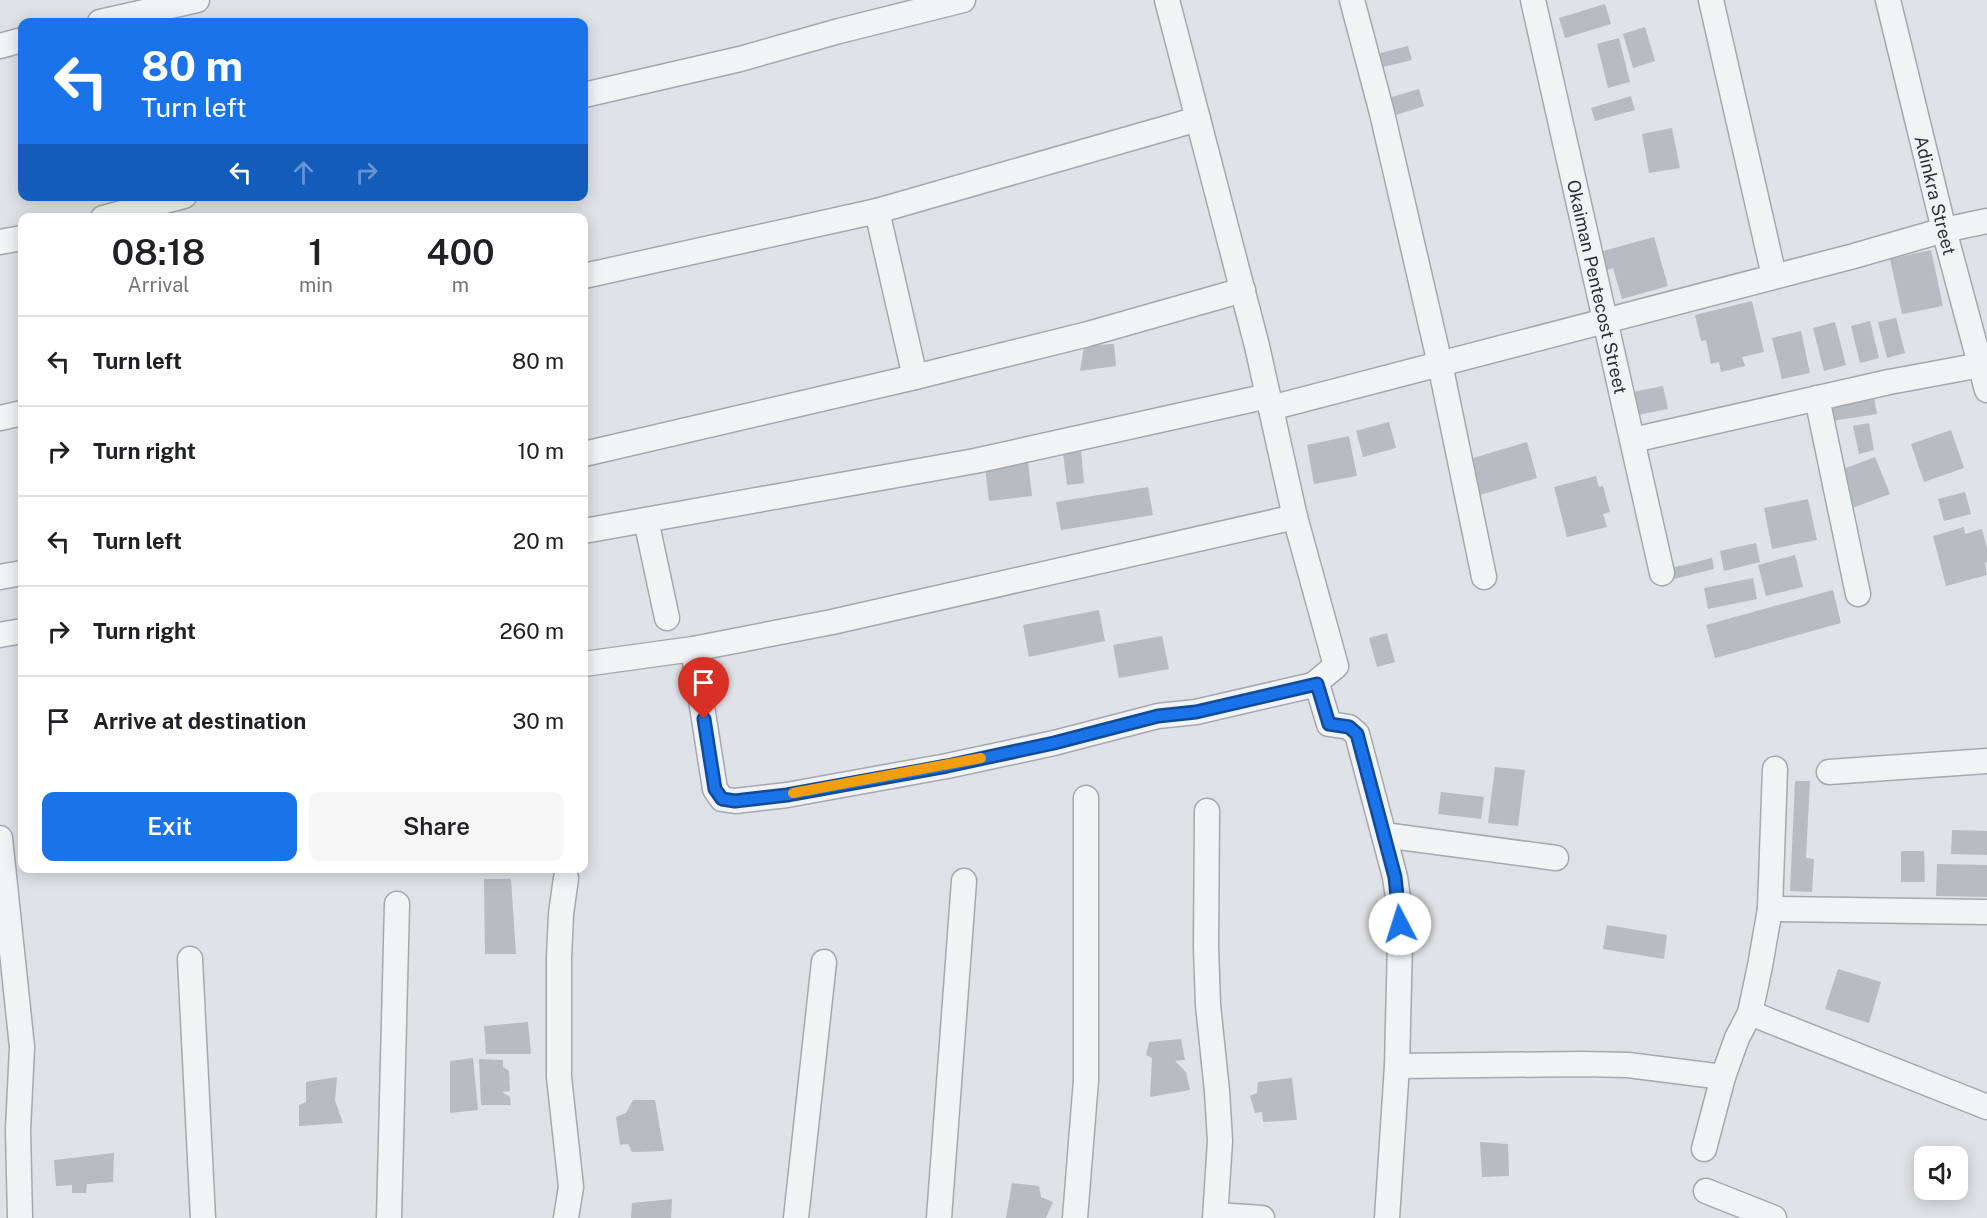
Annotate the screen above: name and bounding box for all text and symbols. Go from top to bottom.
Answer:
text: 80 m [141,41,243,90]
icon: left [42,42,120,120]
text: Turn left [141,91,247,123]
street label: Adinkra Street [1911,133,1961,257]
icon: left [224,156,257,189]
icon: ahead [287,156,320,189]
icon: right [350,156,383,189]
street label: Okaiman Pentecost Street [1563,178,1632,396]
text: 08:18 [111,231,206,273]
text: 1 [308,231,323,273]
text: 400 [426,231,495,273]
text: Arrival [128,273,189,297]
text: min [299,273,333,297]
text: m [452,273,469,297]
icon: left [42,345,75,378]
text: Turn left [93,348,182,374]
text: 80 m [512,348,564,374]
icon: right [42,435,75,468]
text: Turn right [93,438,196,464]
text: 10 m [517,438,564,464]
icon: left [42,525,75,558]
text: Turn left [93,528,182,554]
text: 20 m [513,528,564,554]
icon: right [42,615,75,648]
text: Turn right [93,618,196,644]
text: 260 m [499,618,564,644]
pin [678,657,729,719]
icon: arrive [687,666,720,699]
icon: arrive [42,705,75,738]
text: Arrive at destination [93,708,306,734]
text: 30 m [512,708,564,734]
button: Exit [42,792,297,861]
button: Share [309,792,564,861]
position arrow [1368,892,1432,956]
map controls [1914,1146,1968,1200]
button: sound [1914,1146,1968,1200]

